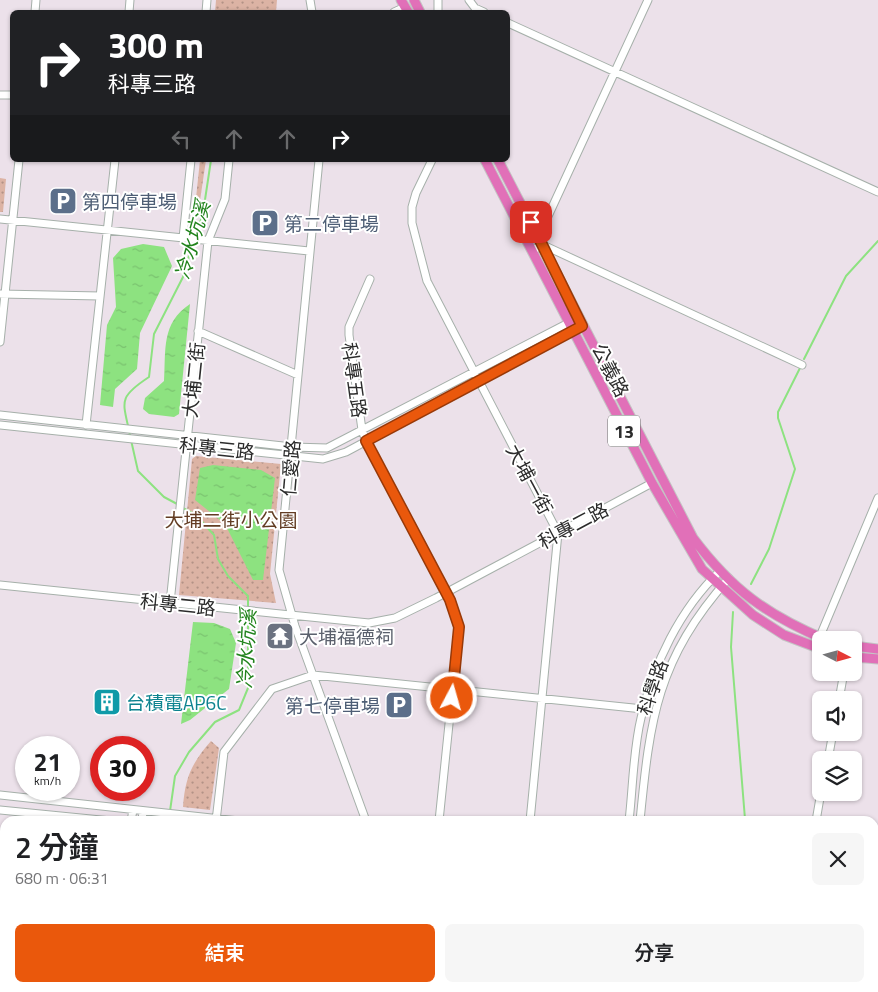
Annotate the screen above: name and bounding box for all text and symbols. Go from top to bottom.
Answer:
text: 300 m [108,18,204,72]
icon: right [25,30,90,95]
text: 科專三路 [108,67,196,101]
icon: left [167,125,195,153]
icon: ahead [220,125,248,153]
icon: ahead [273,125,301,153]
icon: right [326,125,354,153]
parking icon: 第四停車場 [48,186,78,216]
place label: 第四停車場 [82,187,177,216]
water label: 冷水坑溪 [166,194,219,283]
pin [510,201,552,243]
parking icon: 第二停車場 [250,208,280,238]
icon: arrive [517,208,545,236]
place label: 第二停車場 [284,209,379,238]
street label: 公義路 [585,338,637,402]
street label: 科專五路 [335,340,375,420]
street label: 大埔二街 [175,341,211,419]
road number: 13 [608,416,640,446]
street label: 科專三路 [178,430,256,466]
street label: 仁愛路 [273,438,307,498]
street label: 大埔一街 [499,439,561,519]
street label: 科專二路 [533,494,613,556]
park label: 大埔二街小公園 [164,505,298,534]
street label: 科專二路 [139,586,217,622]
water label: 冷水坑溪 [228,605,264,690]
temple icon: 大埔福德祠 [265,621,295,651]
place label: 大埔福德祠 [299,622,394,651]
north arrow [812,631,862,681]
map controls [812,631,862,801]
street label: 科學路 [629,655,675,719]
position arrow [425,671,477,723]
building icon: 台積電AP6C [92,687,122,717]
place label: 台積電AP6C [126,688,227,717]
parking icon: 第七停車場 [384,690,414,720]
place label: 第七停車場 [285,691,380,720]
button: sound [812,691,862,741]
speed limit sign: 30 [90,736,155,801]
text: 21 [33,743,62,781]
button: layers [812,751,862,801]
text: km/h [34,771,61,790]
text: 2 分鐘 [15,824,98,870]
button: close [812,833,864,885]
text: 680 m · 06:31 [15,866,109,890]
button: 結束 [15,924,435,982]
button: 分享 [445,924,864,982]

